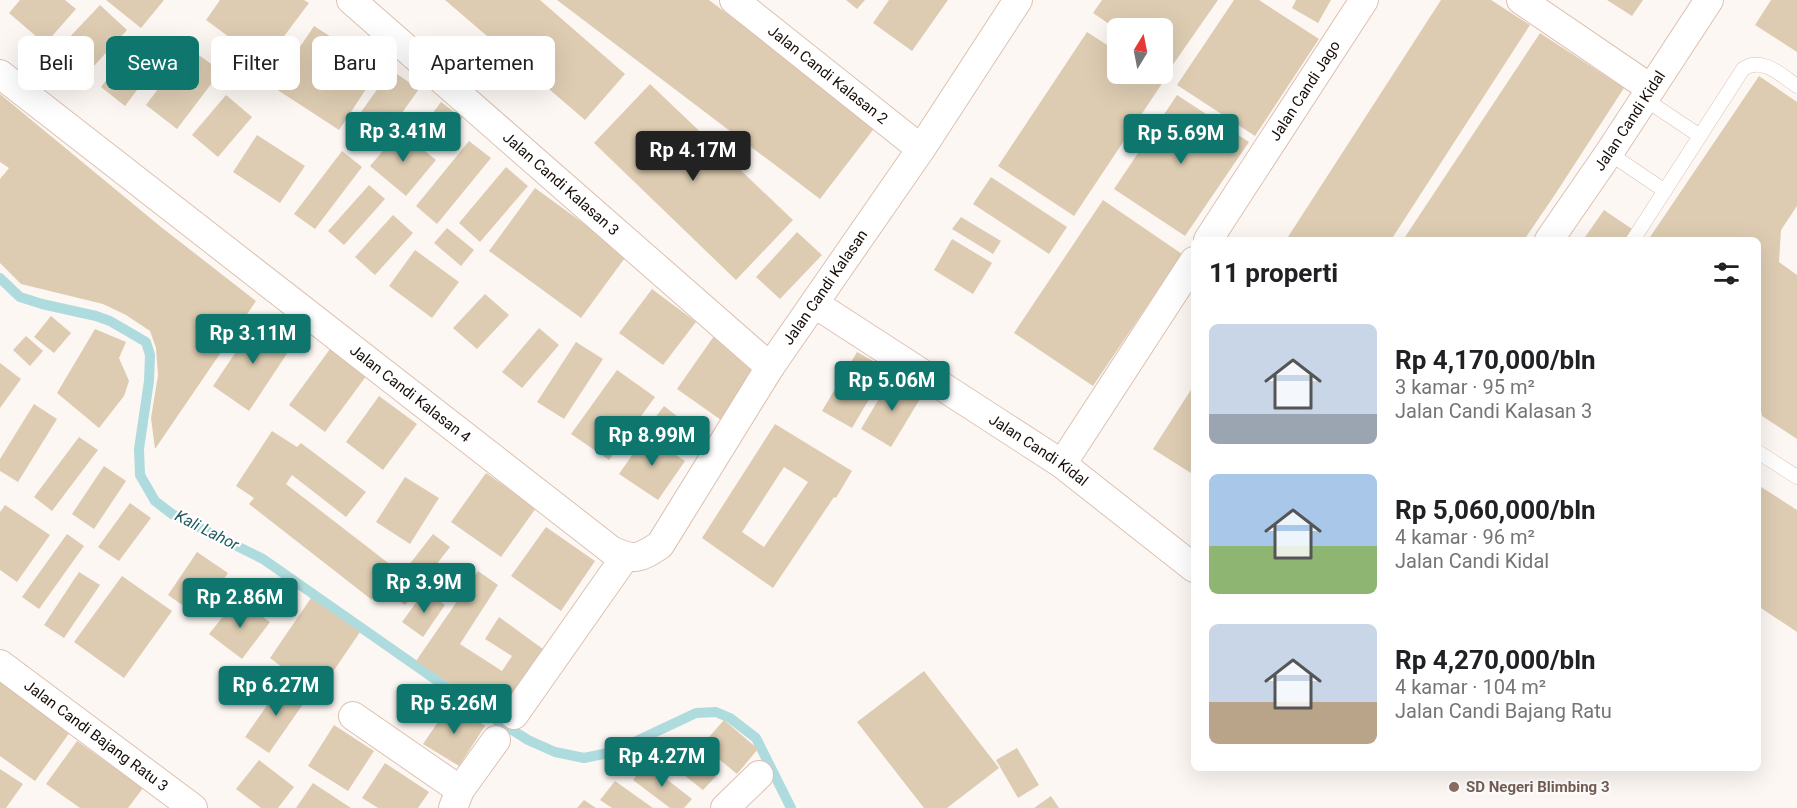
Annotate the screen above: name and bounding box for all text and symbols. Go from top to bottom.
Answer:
north arrow [1107,18,1173,84]
map controls [1107,18,1173,84]
street label: Jalan Candi Kalasan 2 [764,22,891,128]
chip: Beli [18,36,94,90]
chip: Sewa [106,36,199,90]
chip: Filter [211,36,300,90]
chip: Baru [312,36,397,90]
chip: Apartemen [409,36,555,90]
street label: Jalan Candi Jago [1266,37,1344,144]
street label: Jalan Candi Kidal [1590,68,1669,174]
pin: Rp 3.41M [341,112,465,163]
pin: Rp 5.69M [1119,114,1243,165]
text: Rp 3.41M [360,119,446,143]
text: Rp 5.69M [1138,121,1224,145]
street label: Jalan Candi Kalasan 3 [499,128,623,239]
pin: Rp 4.17M [631,131,755,182]
text: Rp 4.17M [650,138,736,162]
street label: Jalan Candi Kalasan [779,226,871,348]
icon: filters [1710,257,1743,290]
text: 11 properti [1209,258,1338,288]
pin: Rp 3.11M [191,314,315,365]
text: Rp 3.11M [210,321,296,345]
street label: Jalan Candi Kalasan 4 [346,341,475,447]
text: Rp 4,170,000/bln [1395,345,1596,375]
icon: home [1257,348,1329,420]
pin: Rp 5.06M [830,361,954,412]
text: Rp 5.06M [849,368,935,392]
text: 3 kamar · 95 m² [1395,375,1535,399]
text: Jalan Candi Kalasan 3 [1395,399,1592,423]
street label: Jalan Candi Kidal [986,410,1092,490]
pin: Rp 8.99M [590,416,714,467]
text: Rp 8.99M [609,423,695,447]
text: Rp 5,060,000/bln [1395,495,1596,525]
icon: home [1257,498,1329,570]
water label: Kali Lahor [172,506,243,554]
text: 4 kamar · 96 m² [1395,525,1535,549]
text: Jalan Candi Kidal [1395,549,1549,573]
pin: Rp 3.9M [369,563,479,614]
text: Rp 3.9M [386,570,462,594]
pin: Rp 2.86M [178,578,302,629]
text: Rp 2.86M [197,585,283,609]
text: Rp 4,270,000/bln [1395,645,1596,675]
icon: home [1257,648,1329,720]
pin: Rp 6.27M [214,666,338,717]
text: Rp 6.27M [233,673,319,697]
text: 4 kamar · 104 m² [1395,675,1546,699]
street label: Jalan Candi Bajang Ratu 3 [21,676,172,795]
pin: Rp 5.26M [392,684,516,735]
text: Rp 5.26M [411,691,497,715]
text: Jalan Candi Bajang Ratu [1395,699,1612,723]
pin: Rp 4.27M [600,737,724,788]
text: Rp 4.27M [619,744,705,768]
place label: SD Negeri Blimbing 3 [1466,778,1609,796]
marker: SD Negeri Blimbing 3 [1447,780,1461,794]

